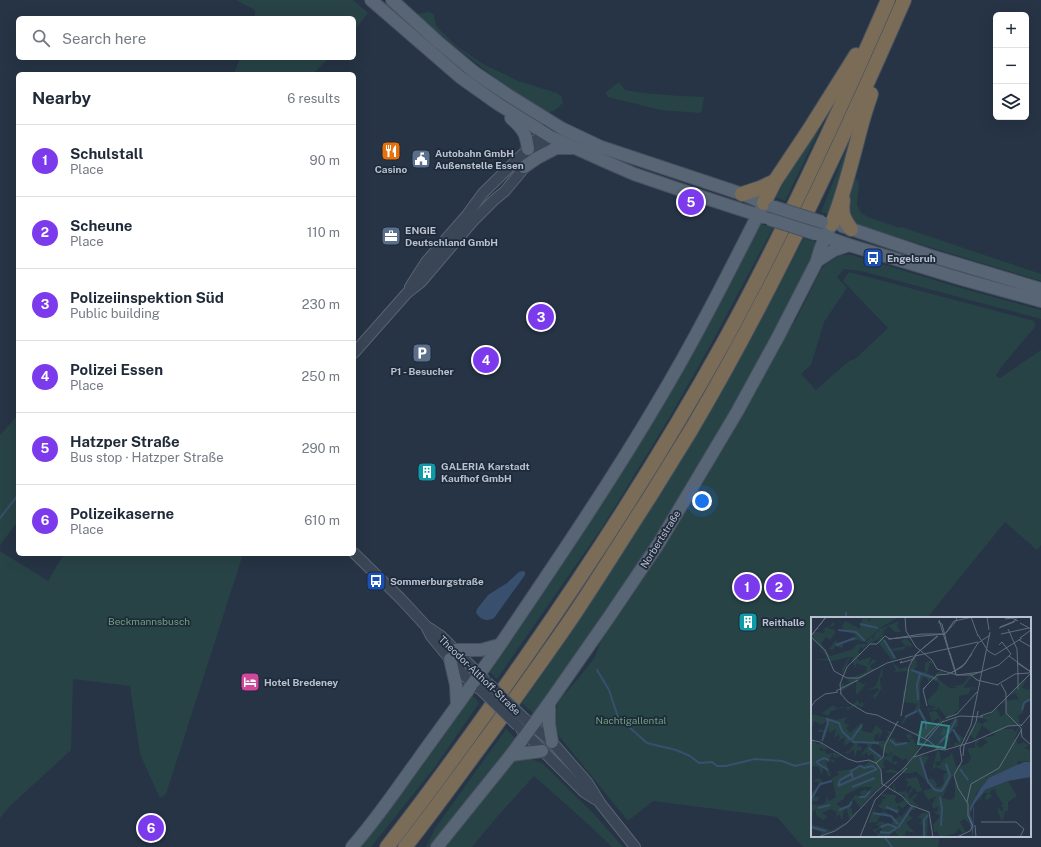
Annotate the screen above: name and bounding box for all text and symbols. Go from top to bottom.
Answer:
map controls [993,12,1029,120]
button: + [993,12,1029,48]
search box [16,16,356,60]
icon: search [30,27,52,49]
text: Search here [62,30,146,47]
button: − [993,48,1029,84]
button: layers [993,84,1029,120]
text: Nearby [32,88,91,108]
text: 6 results [287,91,340,106]
restaurant icon: Casino [380,140,402,162]
text: Schulstall [70,145,143,162]
place label: Autobahn GmbH Außenstelle Essen [435,147,524,171]
public building icon: Autobahn GmbH Außenstelle Essen [410,148,432,170]
text: 1 [42,153,48,168]
text: 90 m [310,153,340,168]
text: Place [70,162,104,177]
place label: Casino [375,163,407,175]
pin: 5 [678,187,704,217]
text: Scheune [70,217,132,234]
place label: ENGIE Deutschland GmbH [405,224,498,248]
text: 2 [41,225,49,240]
text: 110 m [307,225,340,240]
office icon: ENGIE Deutschland GmbH [380,225,402,247]
text: Place [70,234,104,249]
bus stop icon: Engelsruh [862,247,884,269]
place label: Engelsruh [887,252,936,264]
text: Polizeiinspektion Süd [70,289,224,306]
text: 3 [41,297,49,312]
text: 230 m [302,297,340,312]
pin: 3 [528,302,554,332]
text: Public building [70,306,160,321]
parking icon: P1 - Besucher [411,342,433,364]
pin: 4 [473,345,499,375]
text: Polizei Essen [70,361,163,378]
place label: P1 - Besucher [390,365,454,377]
text: 4 [41,369,49,384]
text: 250 m [302,369,340,384]
text: Place [70,378,104,393]
text: Hatzper Straße [70,433,180,450]
text: 5 [41,441,49,456]
text: 290 m [302,441,340,456]
text: Bus stop · Hatzper Straße [70,450,224,465]
place label: GALERIA Karstadt Kaufhof GmbH [441,460,530,484]
building icon: GALERIA Karstadt Kaufhof GmbH [416,461,438,483]
your location [692,491,712,511]
text: Polizeikaserne [70,505,174,522]
street label: Norbertstraße [637,508,683,570]
text: 6 [41,513,49,528]
text: 610 m [304,513,340,528]
text: Place [70,522,104,537]
bus stop icon: Sommerburgstraße [365,570,387,592]
pin: 1 [734,572,760,602]
pin: 2 [766,572,792,602]
place label: Sommerburgstraße [390,575,484,587]
building icon: Reithalle [737,611,759,633]
park label: Beckmannsbusch [108,615,190,627]
place label: Reithalle [762,616,805,628]
inset map [811,617,1031,837]
street label: Theodor-Althoff-Straße [437,633,524,717]
hotel icon: Hotel Bredeney [239,671,261,693]
place label: Hotel Bredeney [264,676,339,688]
park label: Nachtigallental [595,714,667,726]
pin: 6 [138,813,164,843]

